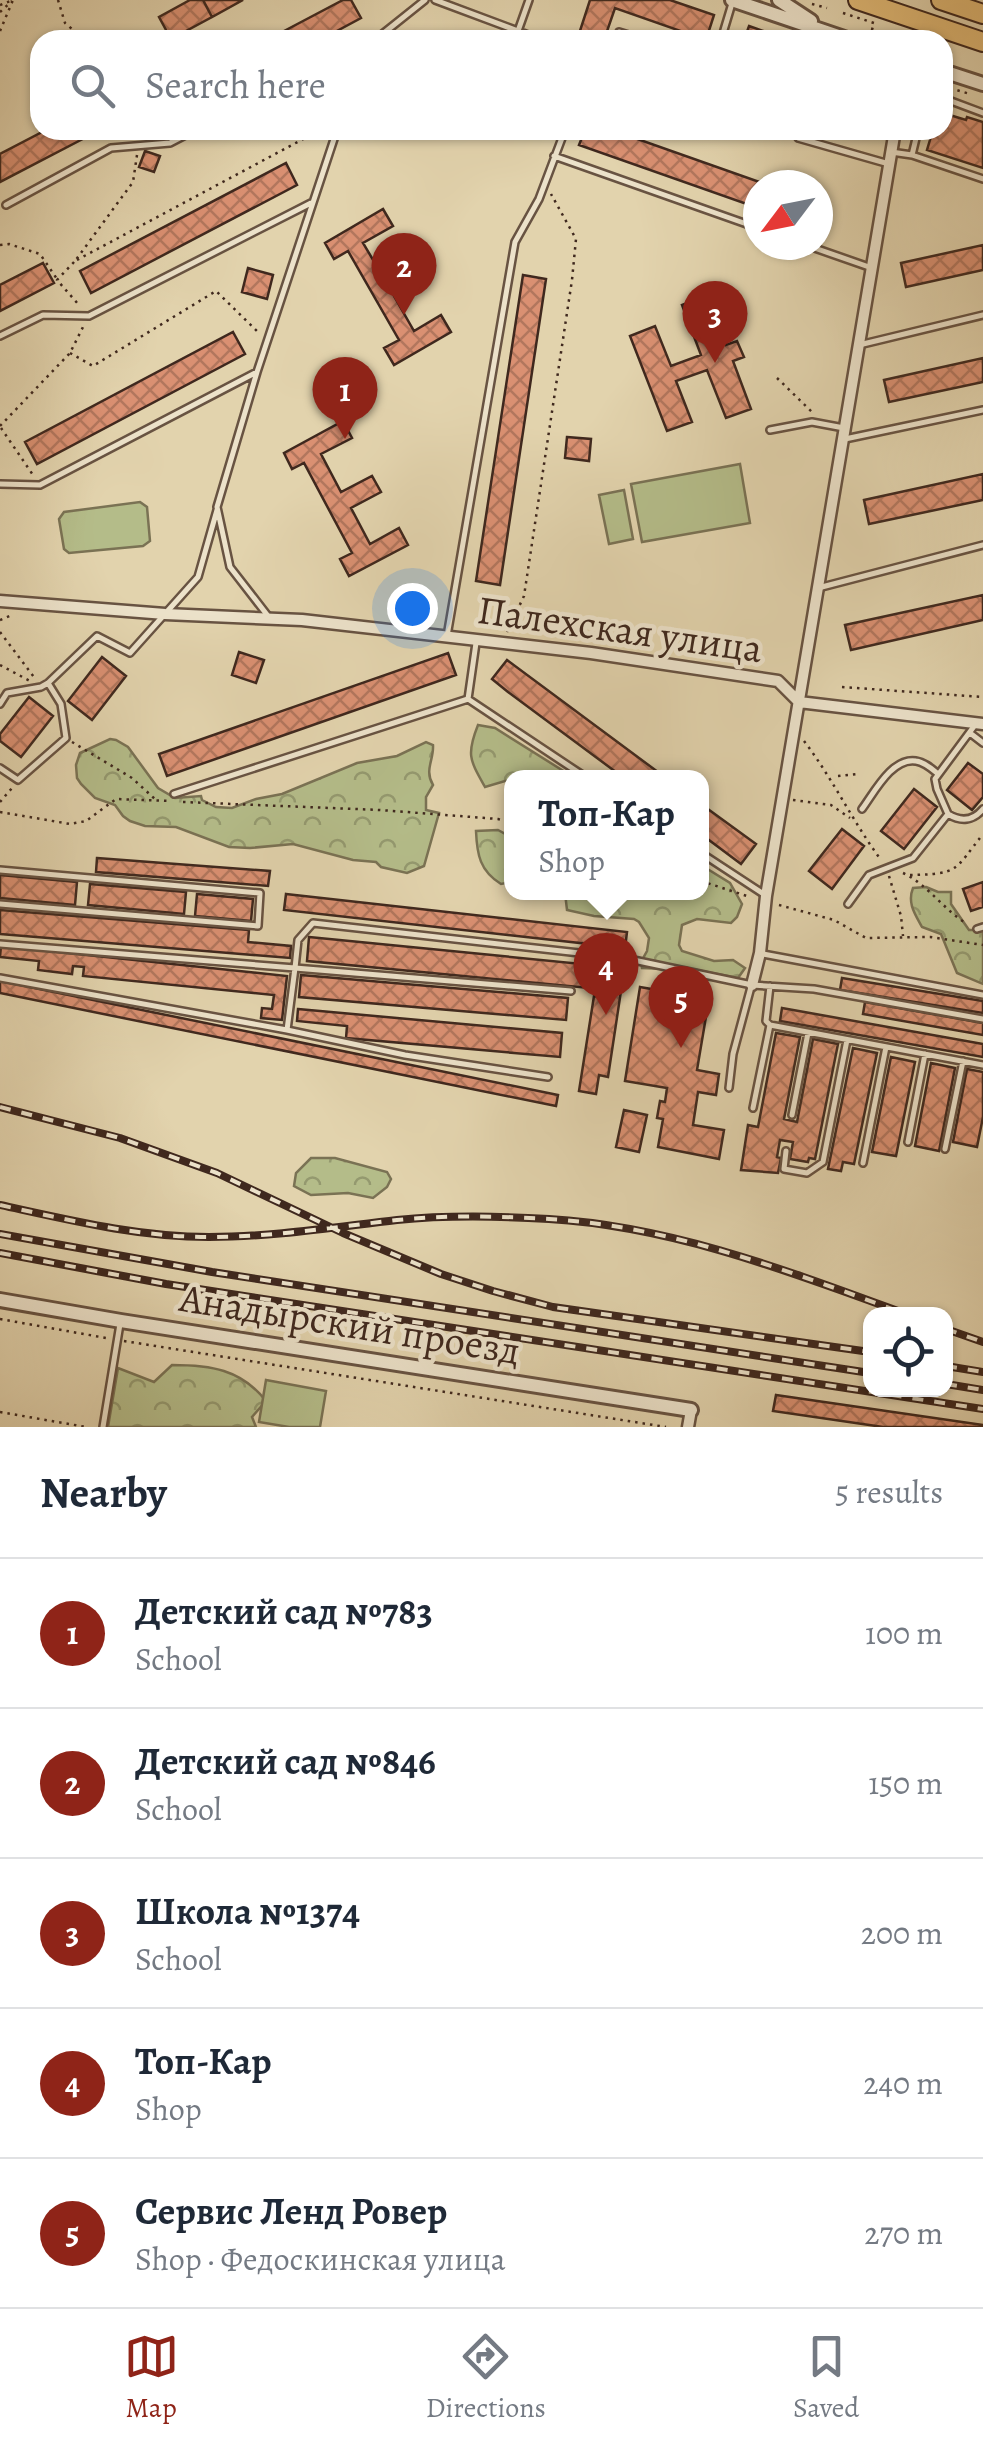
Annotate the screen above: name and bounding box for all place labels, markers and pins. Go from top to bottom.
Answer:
pin: 2 [372,232,436,315]
pin: 3 [682,280,748,363]
pin: 1 [312,356,378,439]
pin: 4 [574,932,638,1015]
pin: 5 [648,966,714,1048]

